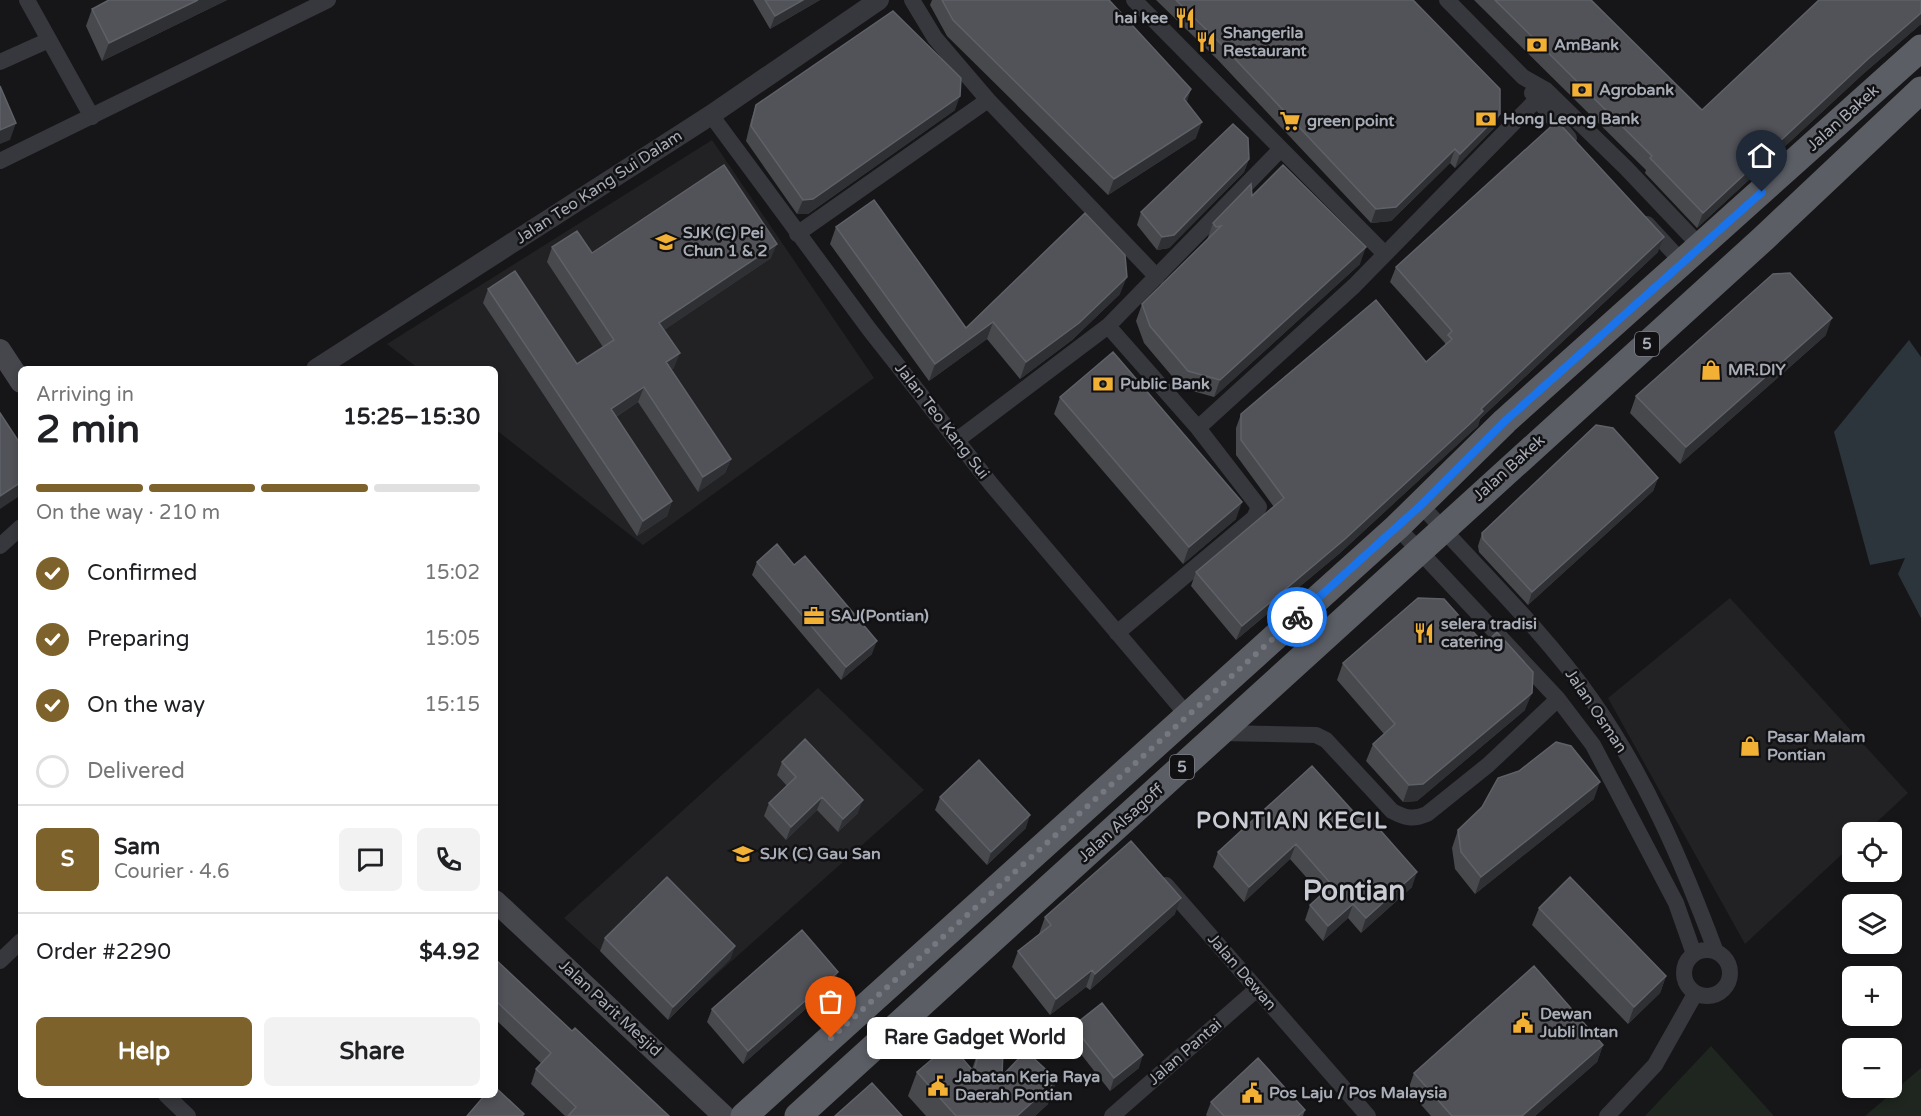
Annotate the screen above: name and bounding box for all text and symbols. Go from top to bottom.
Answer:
restaurant icon: hai kee [1173,6,1197,30]
place label: hai kee [1114,8,1168,28]
place label: Shangerila Restaurant [1223,23,1308,61]
restaurant icon: Shangerila Restaurant [1194,30,1218,54]
bank icon: AmBank [1525,33,1549,57]
place label: AmBank [1554,35,1619,55]
bank icon: Agrobank [1570,78,1594,102]
place label: Agrobank [1599,80,1674,100]
street label: Jalan Bakek [1803,80,1883,155]
bank icon: Hong Leong Bank [1474,107,1498,131]
supermarket icon: green point [1278,109,1302,133]
place label: Hong Leong Bank [1503,109,1639,129]
place label: green point [1307,111,1395,131]
street label: Jalan Teo Kang Sui Dalam [512,126,686,248]
pin [1736,130,1787,192]
icon: home [1745,139,1778,172]
place label: SJK (C) Pei Chun 1 & 2 [683,223,768,261]
school or university icon: SJK (C) Pei Chun 1 & 2 [654,230,678,254]
road number: 5 [1635,332,1659,356]
shop icon: MR.DIY [1699,358,1723,382]
street label: Jalan Teo Kang Sui [890,359,994,483]
place label: MR.DIY [1728,360,1787,380]
bank icon: Public Bank [1091,372,1115,396]
place label: Public Bank [1120,374,1210,394]
text: Arriving in [36,383,134,407]
text: 15:25–15:30 [343,404,480,430]
text: 2 min [36,406,140,453]
street label: Jalan Bakek [1469,430,1549,505]
text: On the way · 210 m [36,501,220,525]
icon: check [36,557,69,590]
text: Confirmed [87,560,197,586]
text: 15:02 [425,561,480,585]
courier [1267,587,1327,647]
icon: bike [1281,601,1314,634]
office icon: SAJ(Pontian) [802,604,826,628]
place label: SAJ(Pontian) [831,606,929,626]
place label: selera tradisi catering [1441,614,1537,652]
restaurant icon: selera tradisi catering [1412,621,1436,645]
icon: check [36,623,69,656]
text: Preparing [87,626,190,652]
text: 15:05 [425,627,480,651]
street label: Jalan Osman [1560,665,1632,757]
icon: check [36,689,69,722]
text: On the way [87,692,205,718]
text: 15:15 [425,693,480,717]
place label: Pasar Malam Pontian [1767,727,1865,765]
shop icon: Pasar Malam Pontian [1738,734,1762,758]
road number: 5 [1170,755,1194,779]
text: Delivered [87,758,185,784]
street label: Jalan Alsagoff [1074,779,1168,867]
district label: PONTIAN KECIL [1196,808,1388,834]
map controls [1842,822,1902,1098]
button: locate [1842,822,1902,882]
button: chat [339,828,402,891]
button: phone [417,828,480,891]
text: Sam [114,834,160,860]
school or university icon: SJK (C) Gau San [731,842,755,866]
place label: SJK (C) Gau San [760,844,881,864]
text: S [61,846,74,872]
text: Courier · 4.6 [114,860,229,884]
district label: Pontian [1303,874,1405,908]
button: layers [1842,894,1902,954]
street label: Jalan Dewan [1203,929,1281,1015]
text: Order #2290 [36,939,171,965]
text: $4.92 [419,939,480,965]
street label: Jalan Parit Mesjid [554,955,666,1061]
button: + [1842,966,1902,1026]
pin [805,976,856,1038]
icon: bag [814,985,847,1018]
place label: Dewan Jubli Intan [1539,1004,1618,1042]
public building icon: Dewan Jubli Intan [1511,1011,1535,1035]
street label: Jalan Pantai [1144,1015,1226,1089]
button: Help [36,1017,252,1086]
button: Share [264,1017,480,1086]
callout: Rare Gadget World [867,1017,1083,1059]
text: Rare Gadget World [884,1026,1066,1050]
button: − [1842,1038,1902,1098]
place label: Jabatan Kerja Raya Daerah Pontian [954,1067,1100,1105]
public building icon: Jabatan Kerja Raya Daerah Pontian [926,1074,950,1098]
public building icon: Pos Laju / Pos Malaysia [1240,1081,1264,1105]
place label: Pos Laju / Pos Malaysia [1269,1083,1447,1103]

